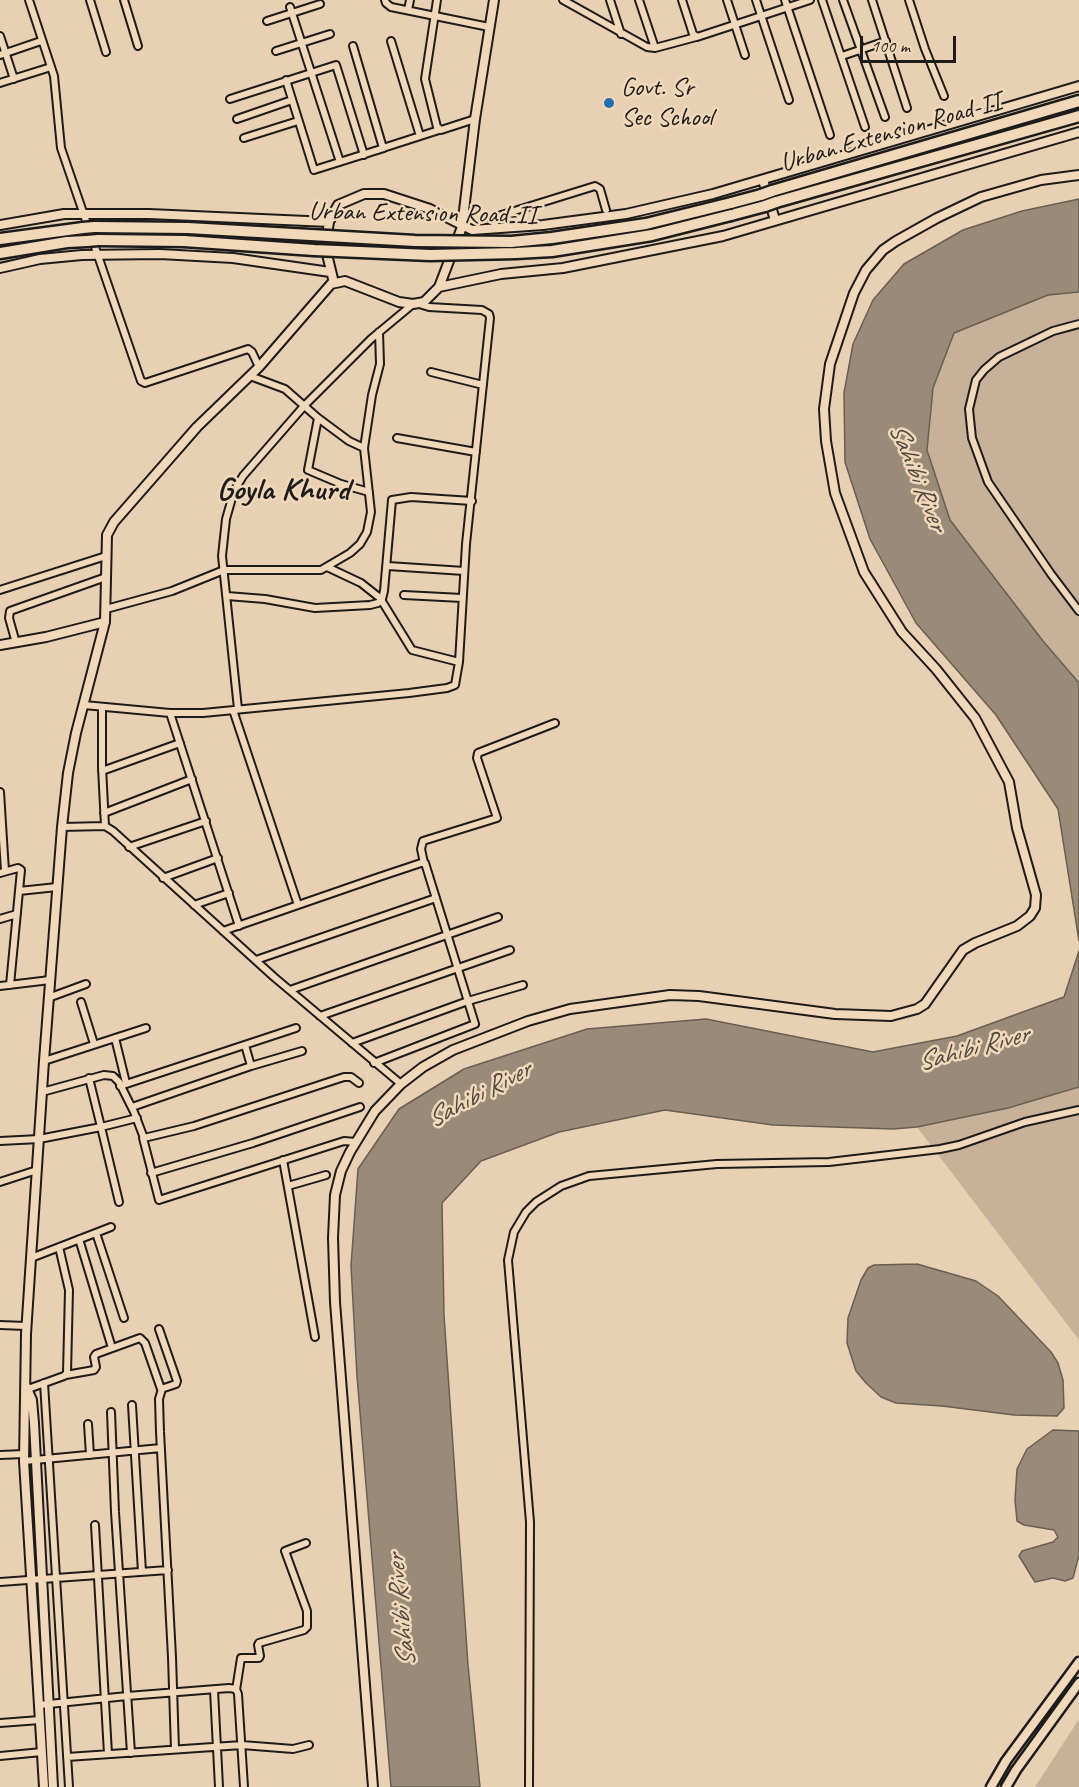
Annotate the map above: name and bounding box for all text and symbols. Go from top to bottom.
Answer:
scale bar [863,24,959,62]
text: 100 m [871,35,910,57]
place label: Govt. Sr Sec School [621,72,713,134]
street label: Urban Extension Road-II [777,86,1005,180]
marker: Govt. Sr Sec School [602,96,616,110]
street label: Urban Extension Road-II [308,196,538,232]
water label: Sahibi River [881,419,953,535]
district label: Goyla Khurd [217,472,349,510]
water label: Sahibi River [914,1019,1032,1079]
water label: Sahibi River [422,1054,536,1136]
water label: Sahibi River [380,1553,424,1669]

